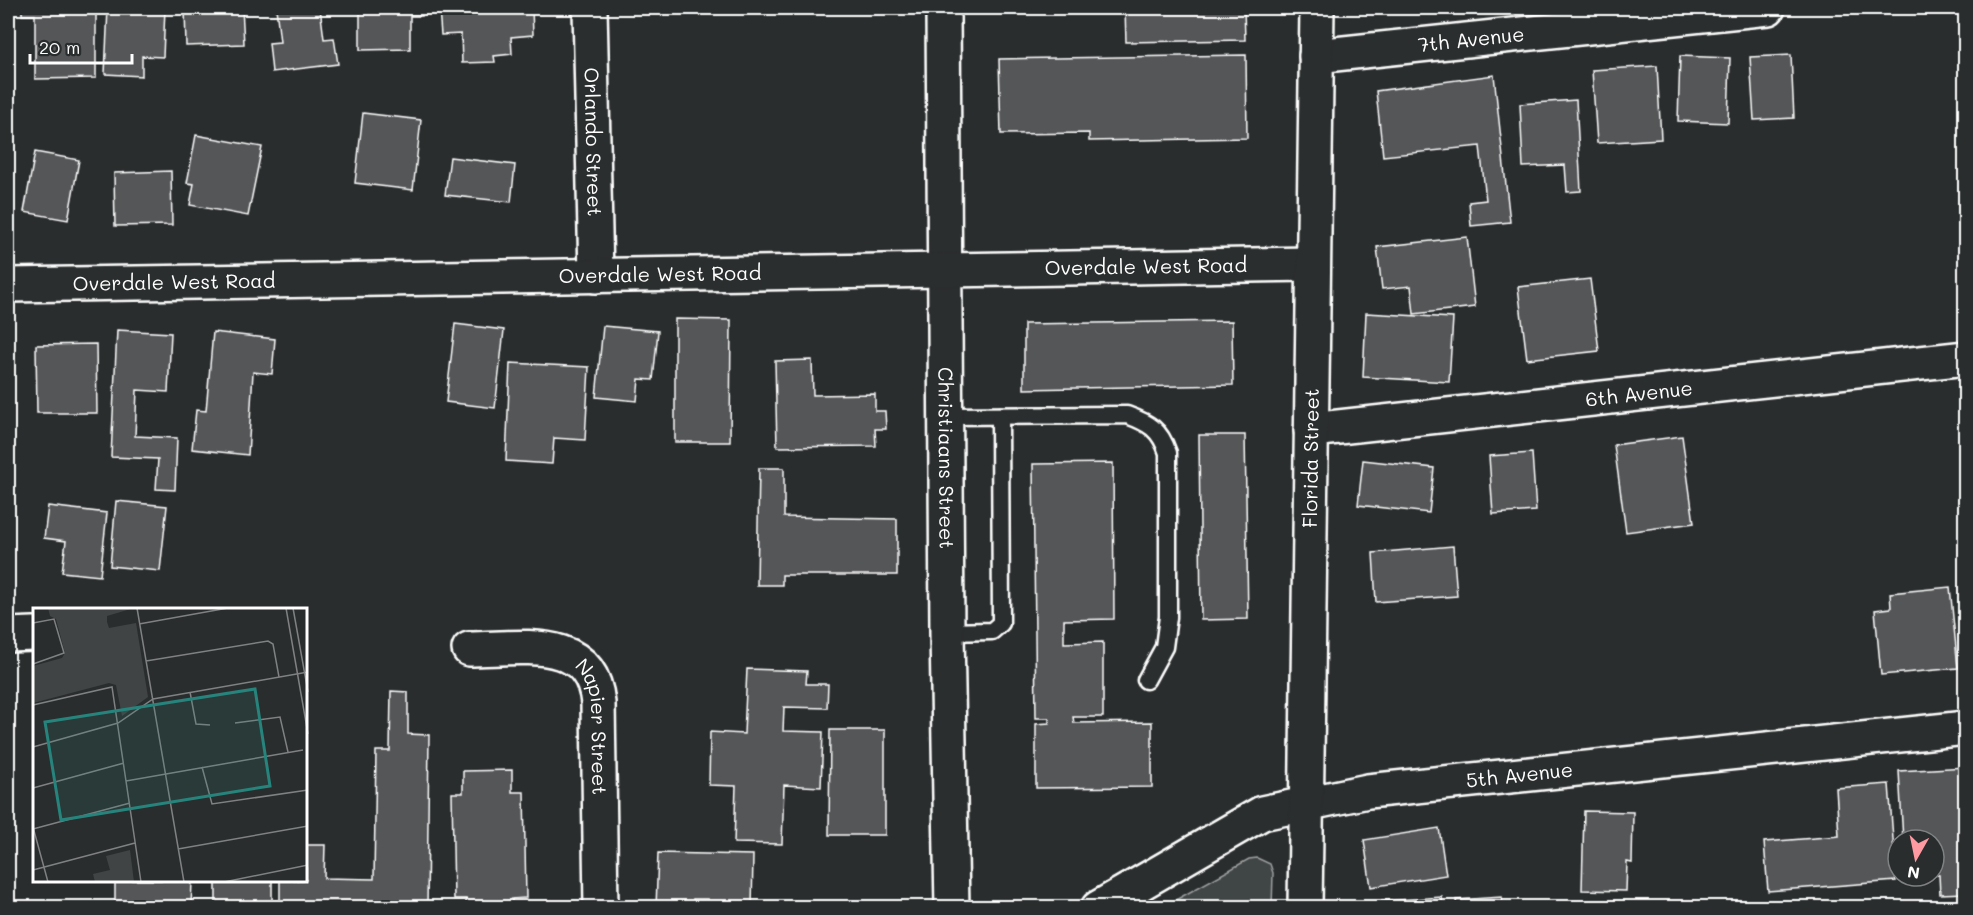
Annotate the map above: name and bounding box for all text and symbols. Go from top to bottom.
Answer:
street label: 7th Avenue [1417,20,1526,57]
scale bar [30,27,132,65]
text: 20 m [39,35,80,59]
street label: Orlando Street [579,67,609,217]
street label: Overdale West Road [1044,251,1247,280]
street label: Overdale West Road [558,259,761,288]
street label: Overdale West Road [72,267,275,296]
street label: Christiaans Street [933,367,960,549]
street label: 6th Avenue [1584,374,1694,412]
street label: Florida Street [1296,388,1324,528]
inset map [33,608,308,882]
street label: Napier Street [570,652,613,795]
street label: 5th Avenue [1464,756,1574,793]
north arrow [1886,828,1946,888]
text: N [1906,862,1921,885]

